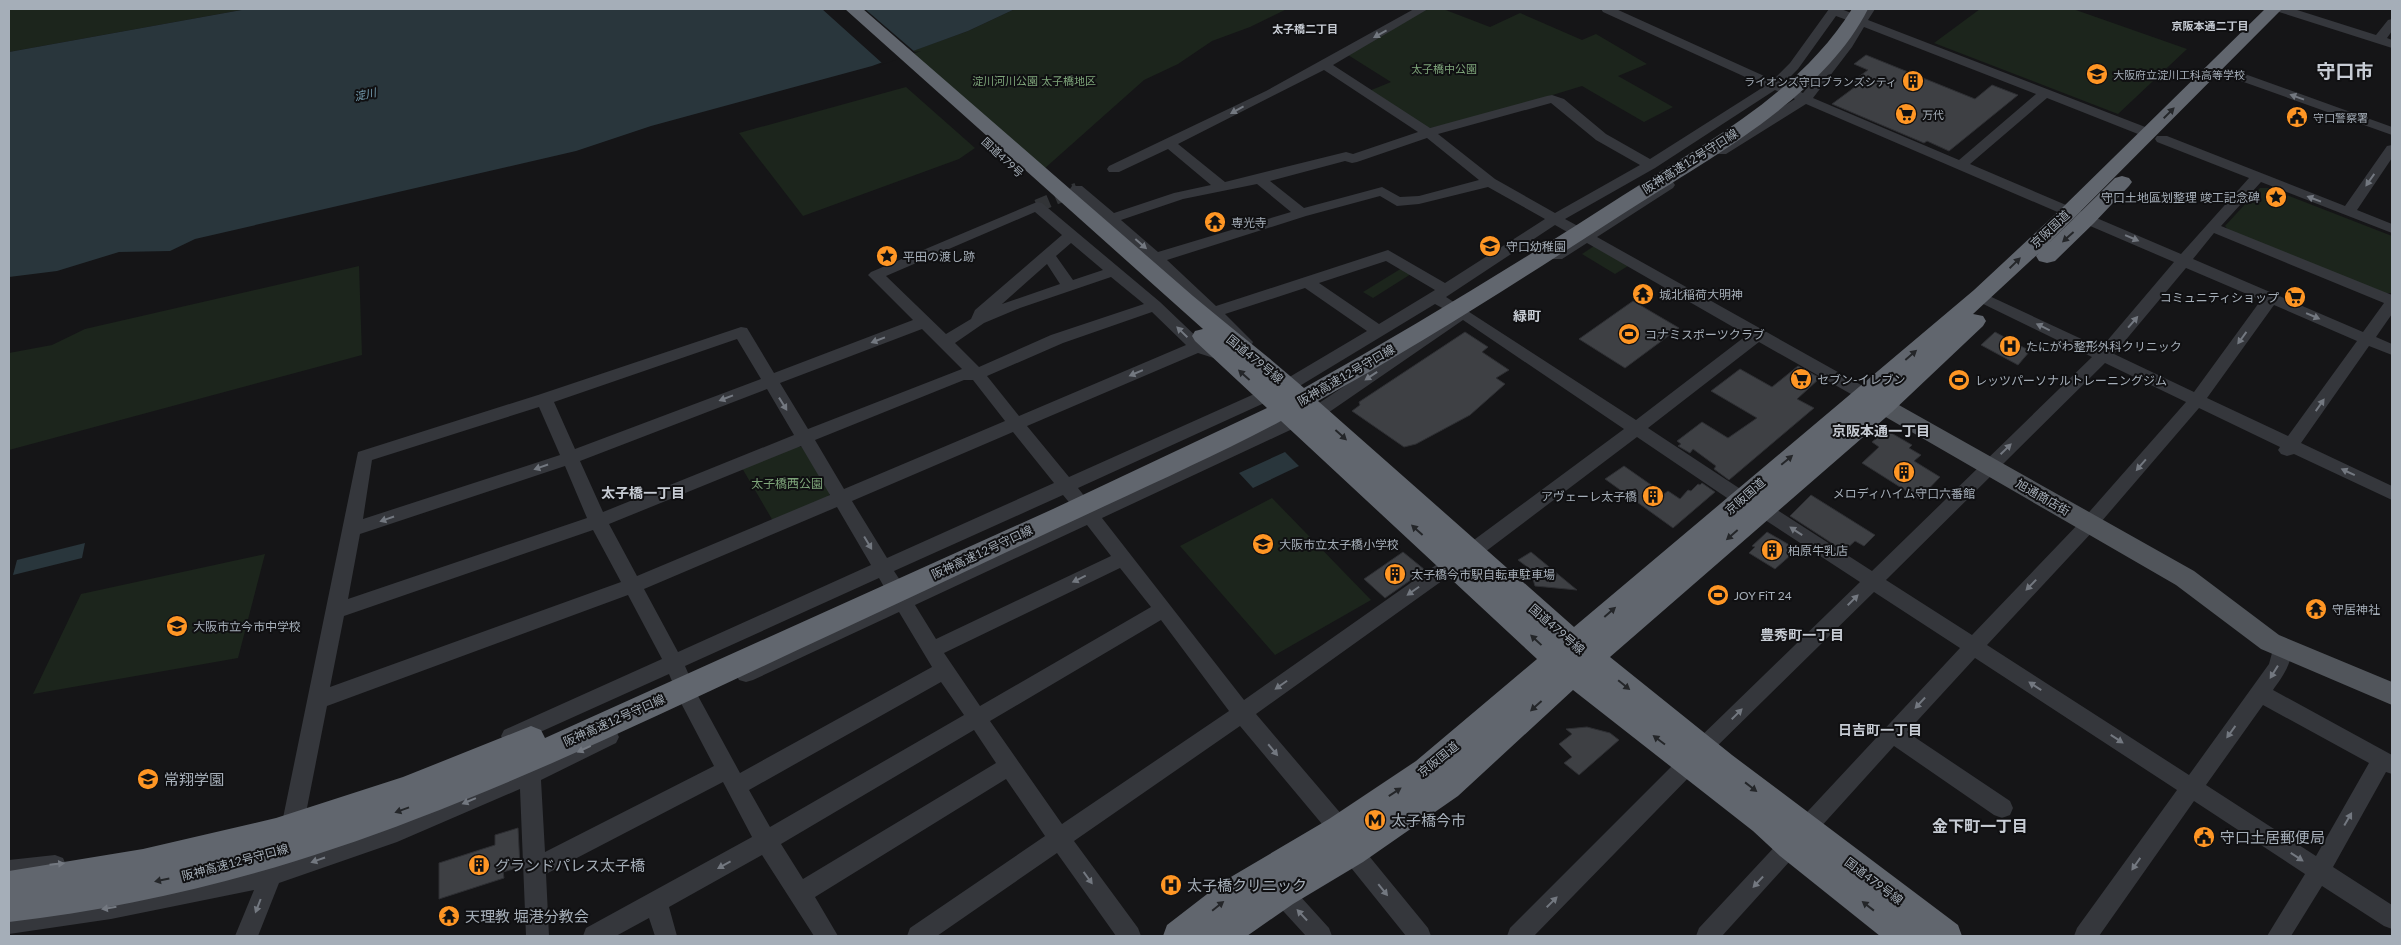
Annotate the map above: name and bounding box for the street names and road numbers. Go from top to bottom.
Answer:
street label: 阪神高速12号守口線 [1639,126,1741,196]
street label: 国道479号 [980,134,1026,180]
street label: 京阪国道 [2027,207,2073,251]
street label: 国道479号線 [1224,331,1286,387]
street label: 阪神高速12号守口線 [1295,341,1397,409]
street label: 京阪国道 [1722,475,1768,517]
street label: 旭通商店街 [2013,476,2073,518]
street label: 阪神高速12号守口線 [929,522,1035,582]
street label: 国道479号線 [1526,601,1588,657]
street label: 阪神高速12号守口線 [561,691,667,749]
street label: 京阪国道 [1415,738,1461,780]
street label: 阪神高速12号守口線 [180,841,290,883]
street label: 国道479号線 [1842,854,1906,908]

